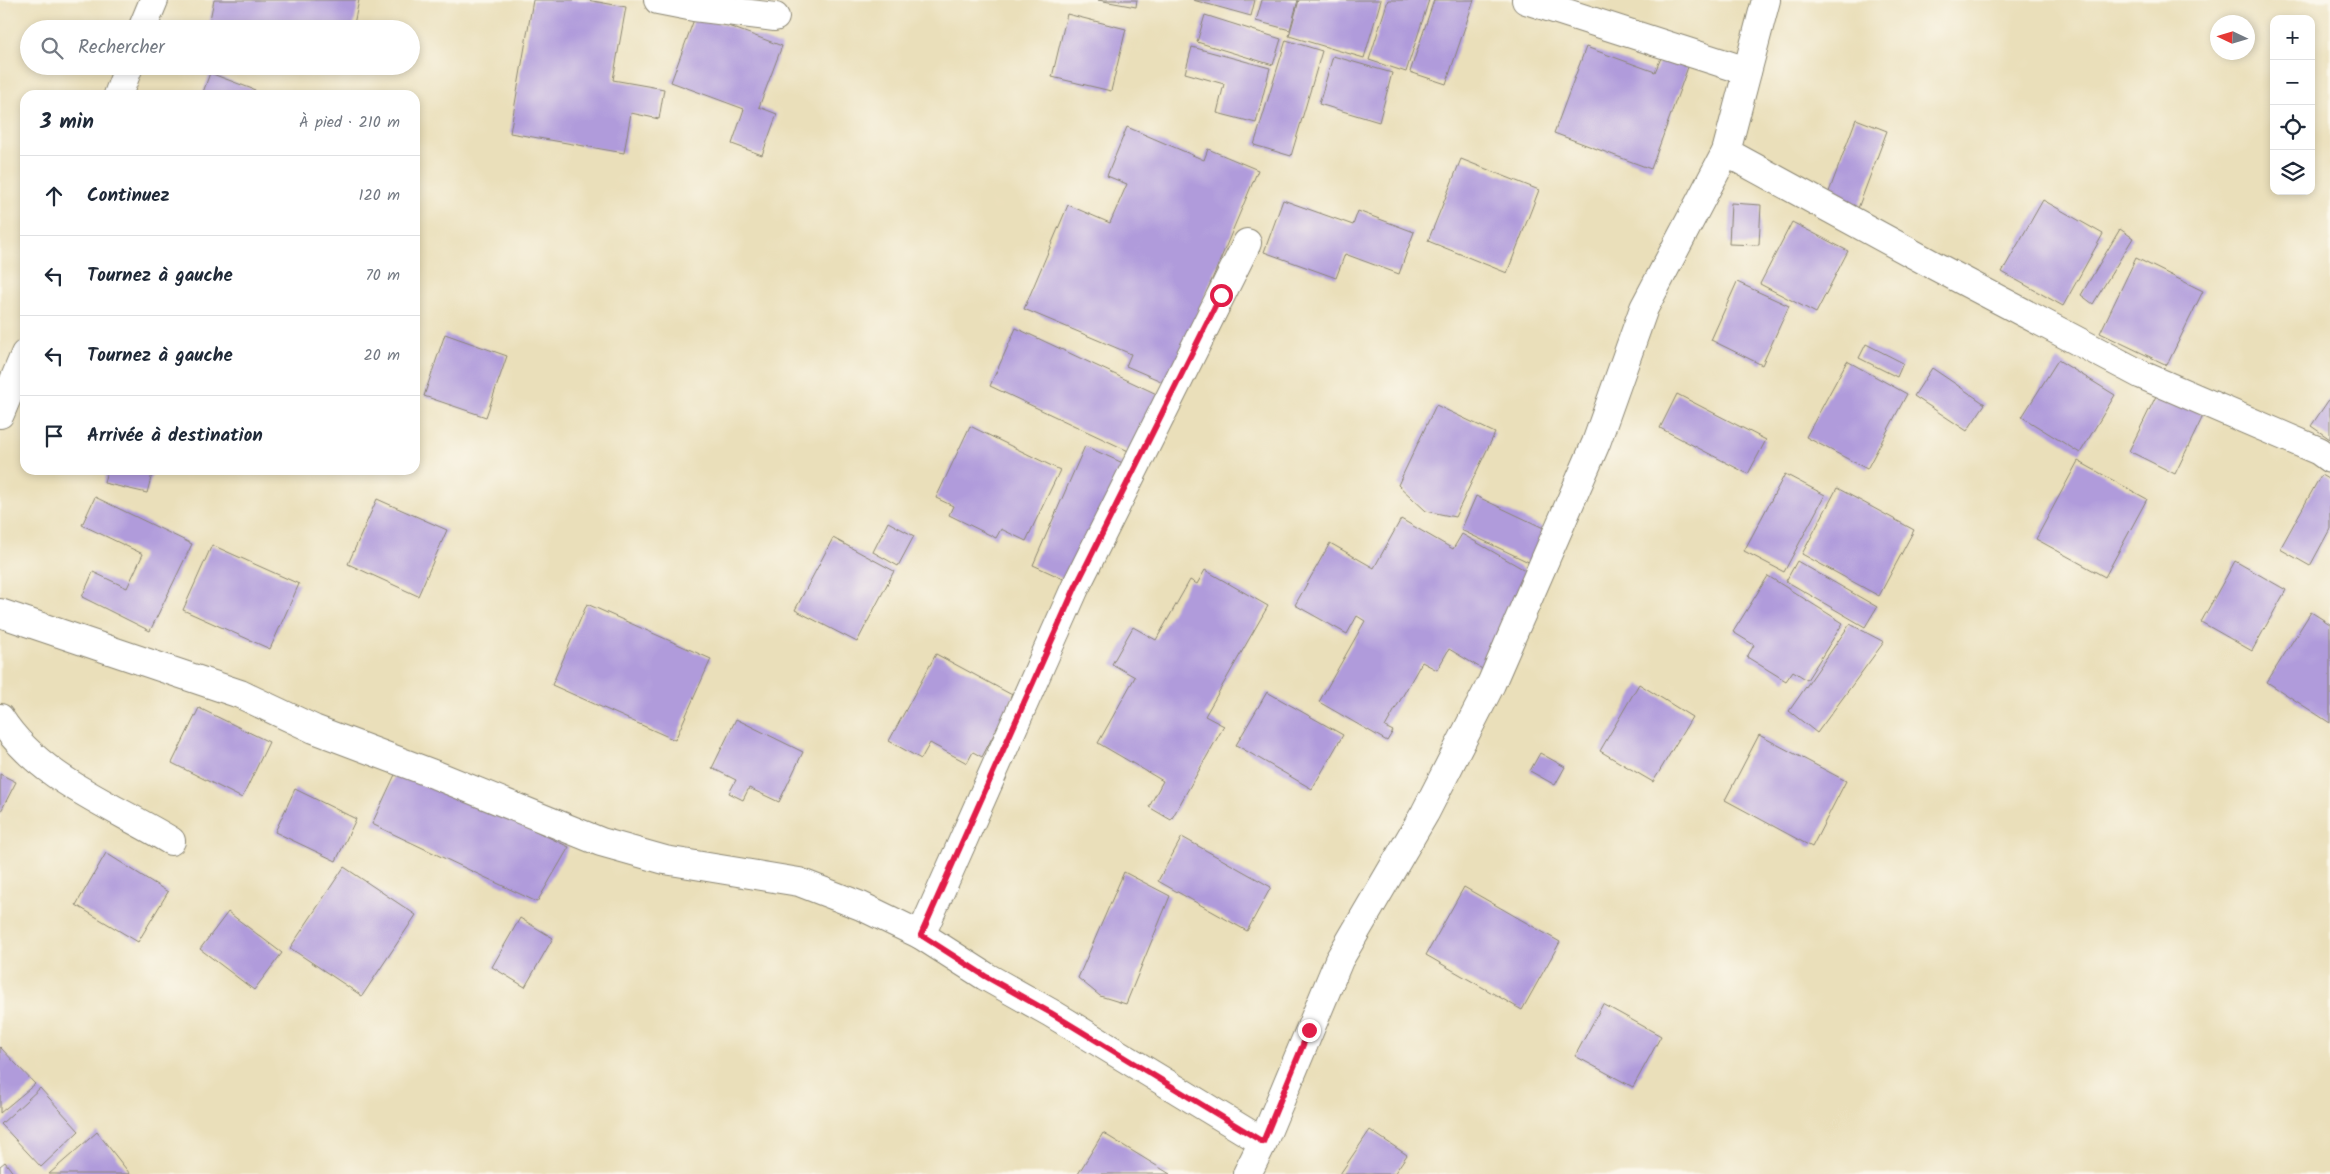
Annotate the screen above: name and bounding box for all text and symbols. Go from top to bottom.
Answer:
north arrow [2210,15,2255,60]
map controls [2270,15,2315,195]
button: + [2270,15,2315,60]
search box [20,20,420,75]
text: Rechercher [78,33,165,63]
icon: search [38,34,66,62]
button: − [2270,60,2315,105]
button: locate [2270,105,2315,150]
text: 3 min [40,106,94,139]
text: À pied · 210 m [299,110,400,135]
button: layers [2270,150,2315,195]
text: Continuez [87,181,170,211]
icon: ahead [40,182,68,210]
text: 120 m [359,183,400,208]
text: Tournez à gauche [87,261,233,291]
icon: left [40,262,68,290]
text: 70 m [365,263,400,288]
route start [1210,284,1233,307]
text: Tournez à gauche [87,341,233,371]
icon: left [40,342,68,370]
text: 20 m [364,343,400,368]
text: Arrivée à destination [87,421,263,451]
icon: arrive [40,422,68,450]
route end [1298,1019,1321,1042]

